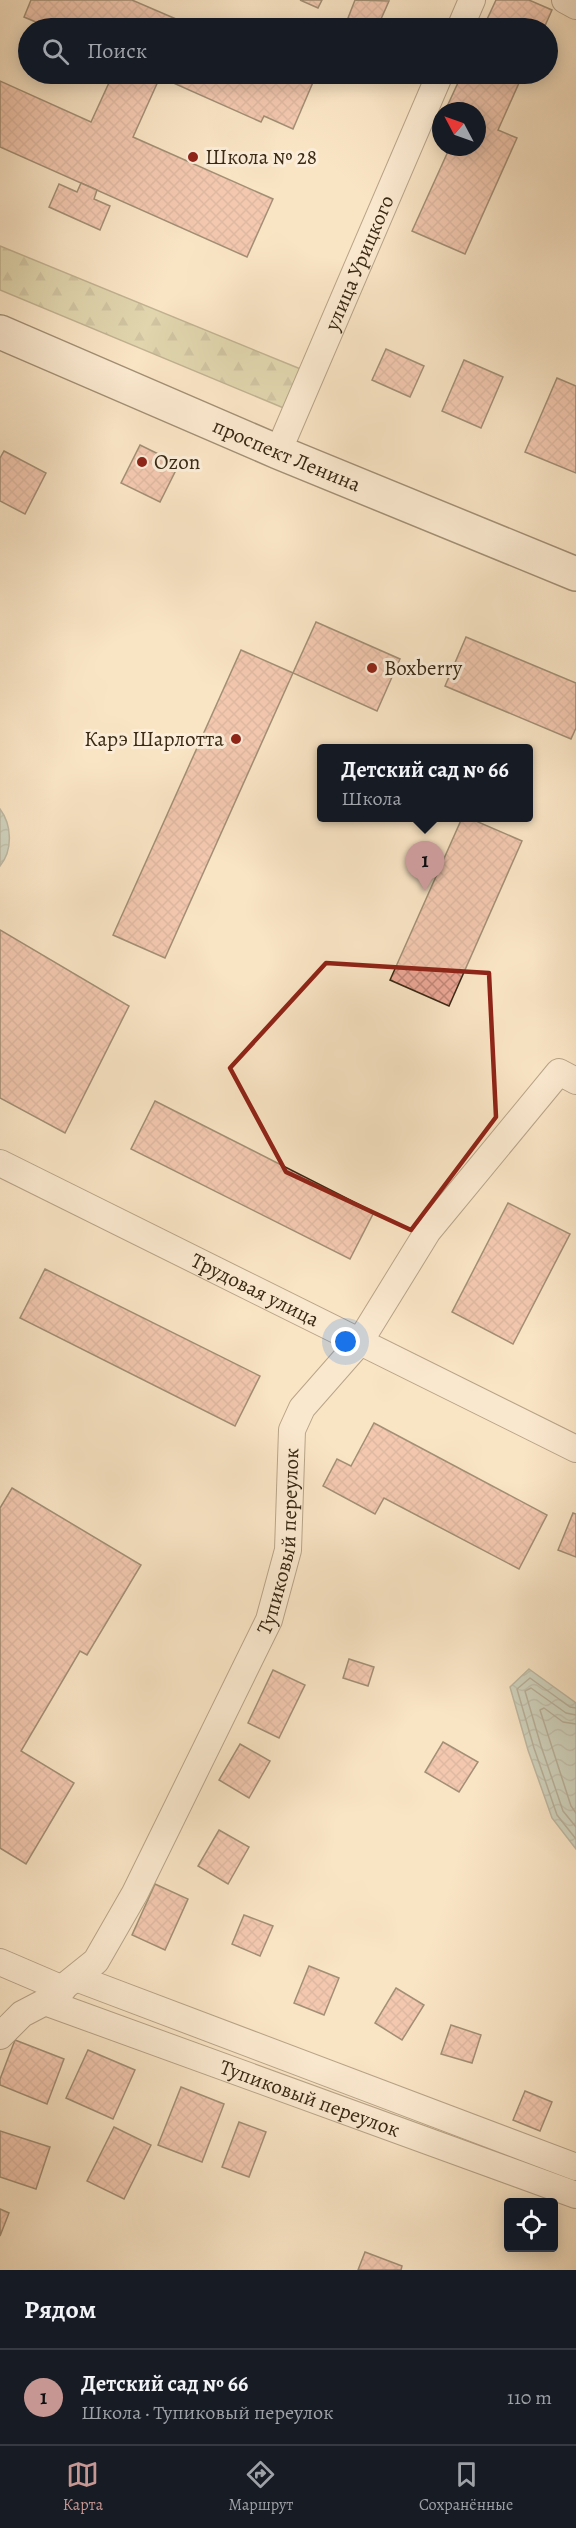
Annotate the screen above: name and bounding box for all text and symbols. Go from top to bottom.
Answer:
search box [18,18,558,84]
icon: search [39,35,72,68]
text: Поиск [87,36,147,66]
north arrow [432,102,486,156]
place label: Школа № 28 [205,143,317,171]
marker: Школа № 28 [186,150,200,164]
street label: улица Урицкого [317,191,401,336]
street label: проспект Ленина [208,411,365,498]
place label: Ozon [154,448,200,476]
marker: Ozon [135,455,149,469]
place label: Boxberry [384,654,463,682]
marker: Boxberry [365,661,379,675]
place label: Карэ Шарлотта [84,725,224,753]
marker: Карэ Шарлотта [229,732,243,746]
popup [317,744,533,822]
text: Детский сад № 66 [341,755,509,785]
text: Школа [341,785,402,812]
pin: 1 [406,842,444,891]
street label: Трудовая улица [186,1246,324,1333]
your location [331,1327,360,1356]
street label: Тупиковый переулок [250,1447,305,1639]
street label: Тупиковый переулок [216,2053,404,2144]
map controls [504,2198,558,2252]
button: locate [504,2198,558,2252]
text: Рядом [24,2292,96,2327]
text: Детский сад № 66 [81,2369,248,2399]
text: 1 [40,2384,47,2411]
text: 110 m [507,2384,552,2411]
text: Школа · Тупиковый переулок [81,2399,334,2426]
tab: Карта [63,2458,103,2516]
tab: Маршрут [229,2458,293,2516]
tab: Сохранённые [419,2458,513,2516]

